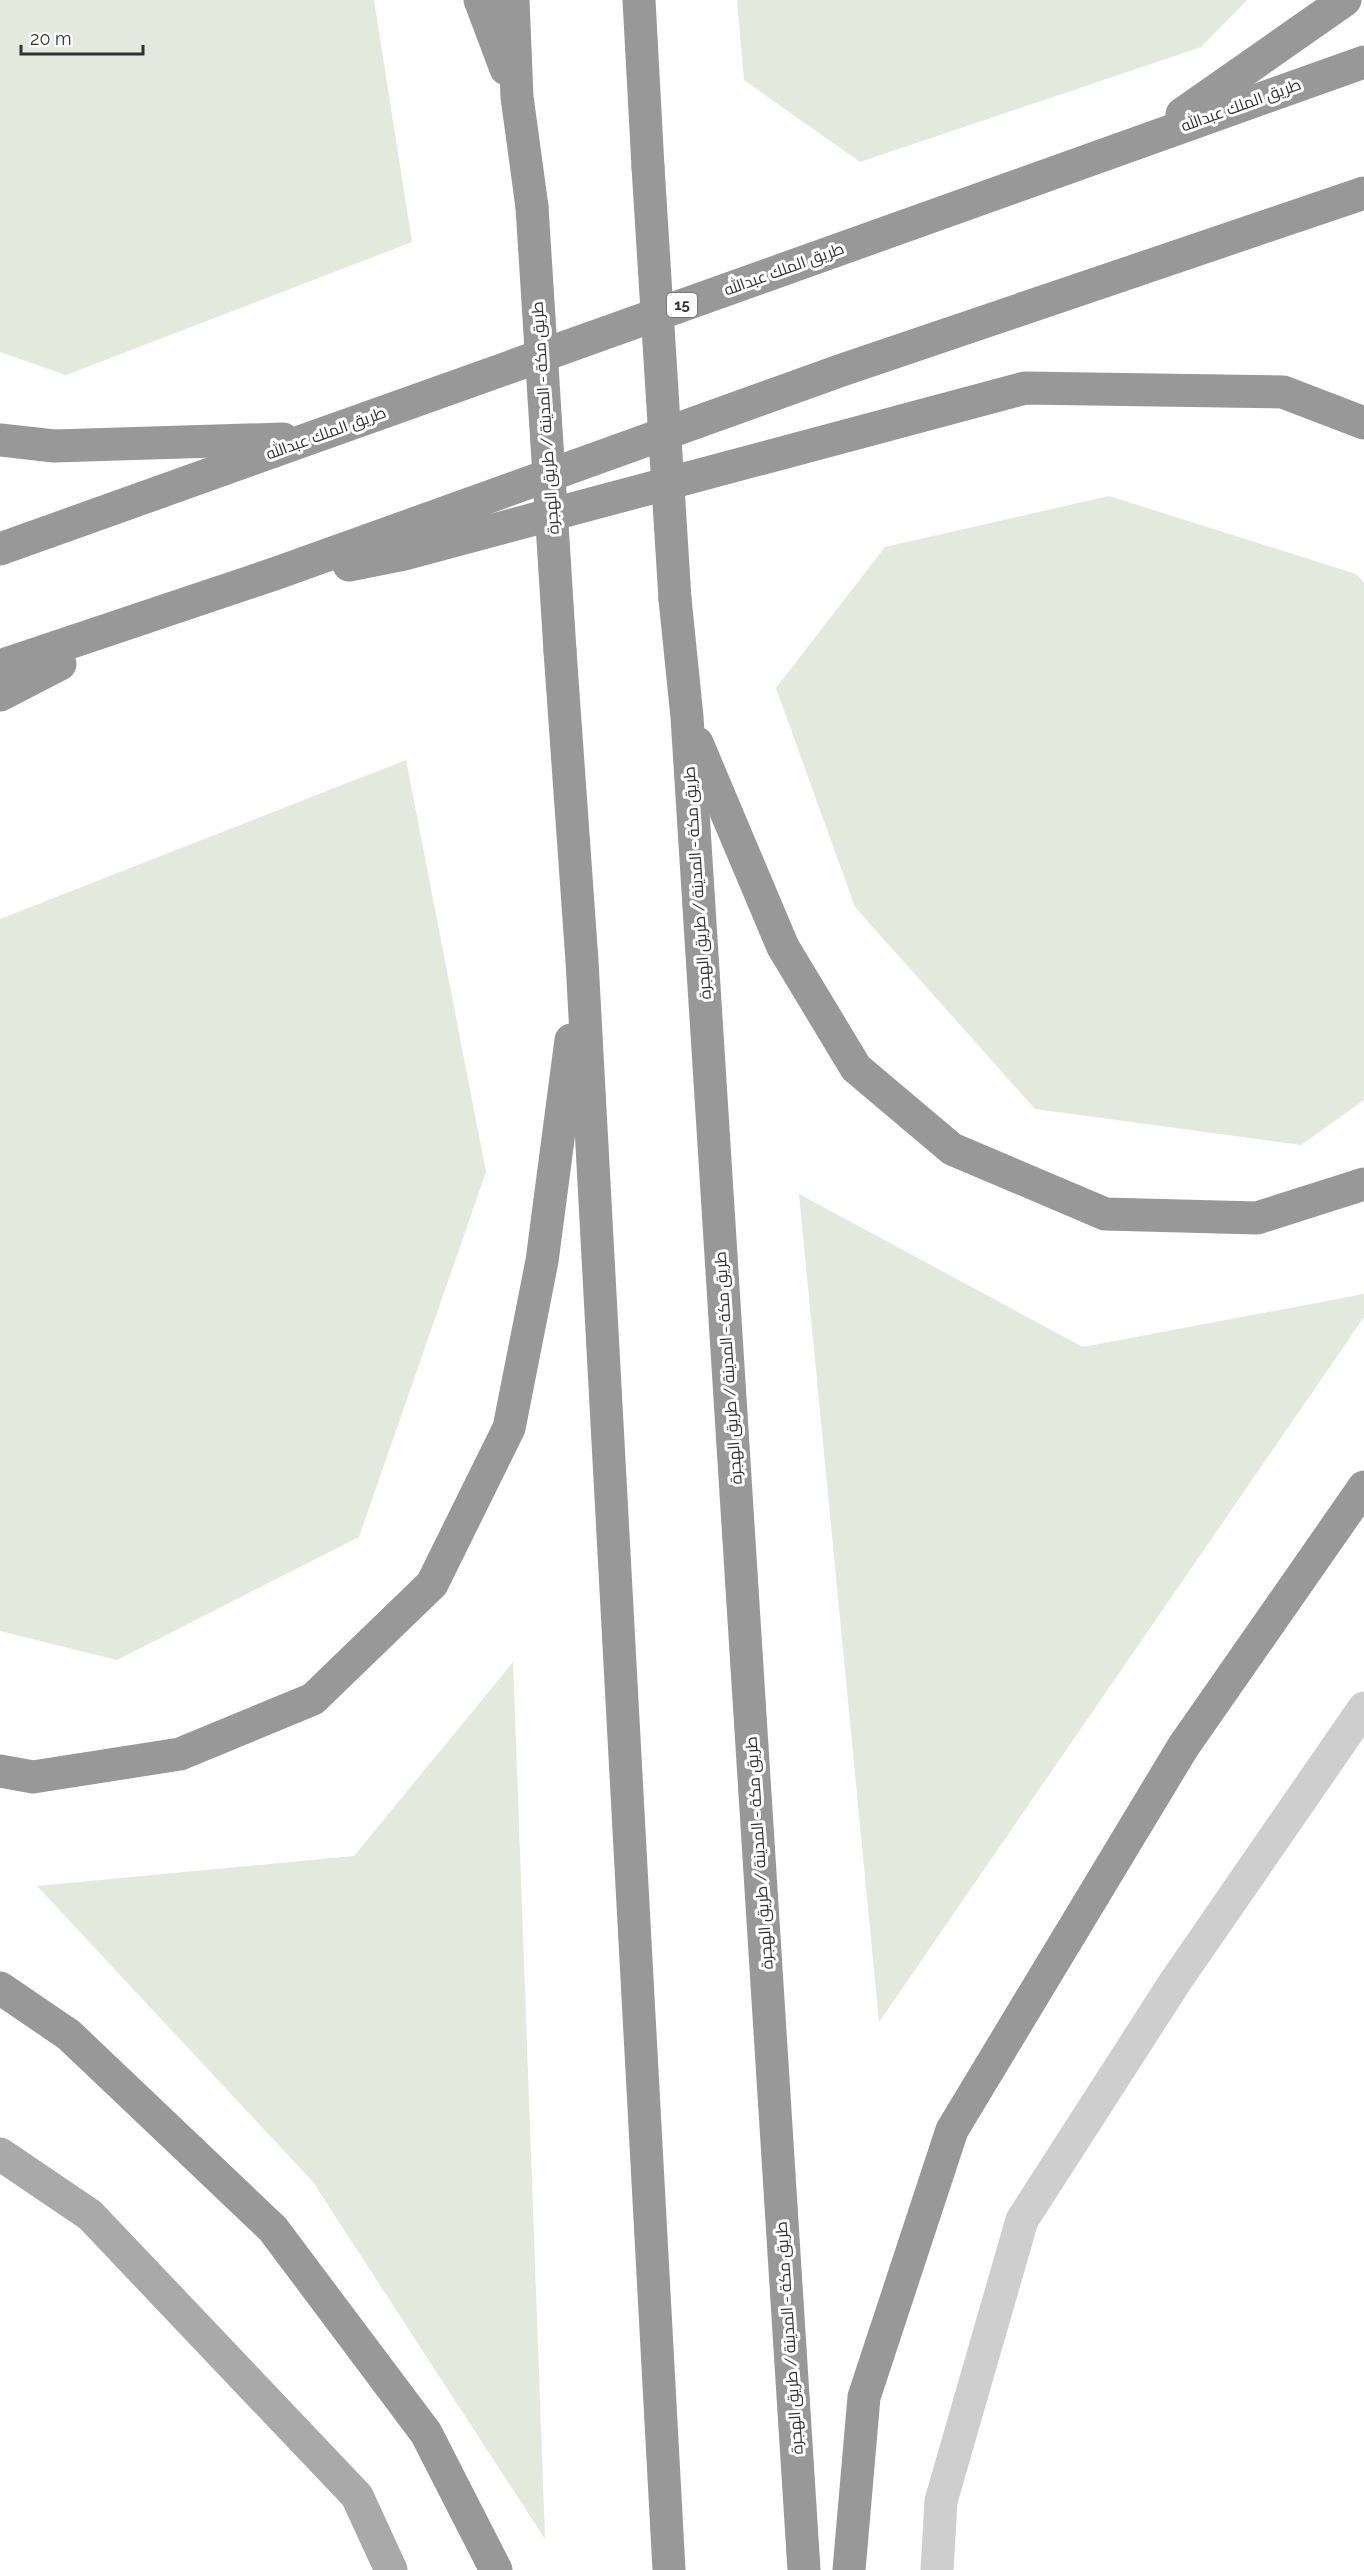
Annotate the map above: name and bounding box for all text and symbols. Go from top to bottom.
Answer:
scale bar [21,18,142,56]
text: 20 m [30,28,72,49]
street label: طريق الملك عبدالله [1178,74,1304,136]
street label: طريق الملك عبدالله [721,238,847,300]
road number: 15 [667,293,697,317]
street label: طريق مكة - المدينة / طريق الهجرة [527,301,564,535]
street label: طريق الملك عبدالله [263,402,389,464]
street label: طريق مكة - المدينة / طريق الهجرة [679,766,716,1000]
street label: طريق مكة - المدينة / طريق الهجرة [710,1251,747,1485]
street label: طريق مكة - المدينة / طريق الهجرة [741,1736,778,1970]
street label: طريق مكة - المدينة / طريق الهجرة [771,2221,808,2455]

